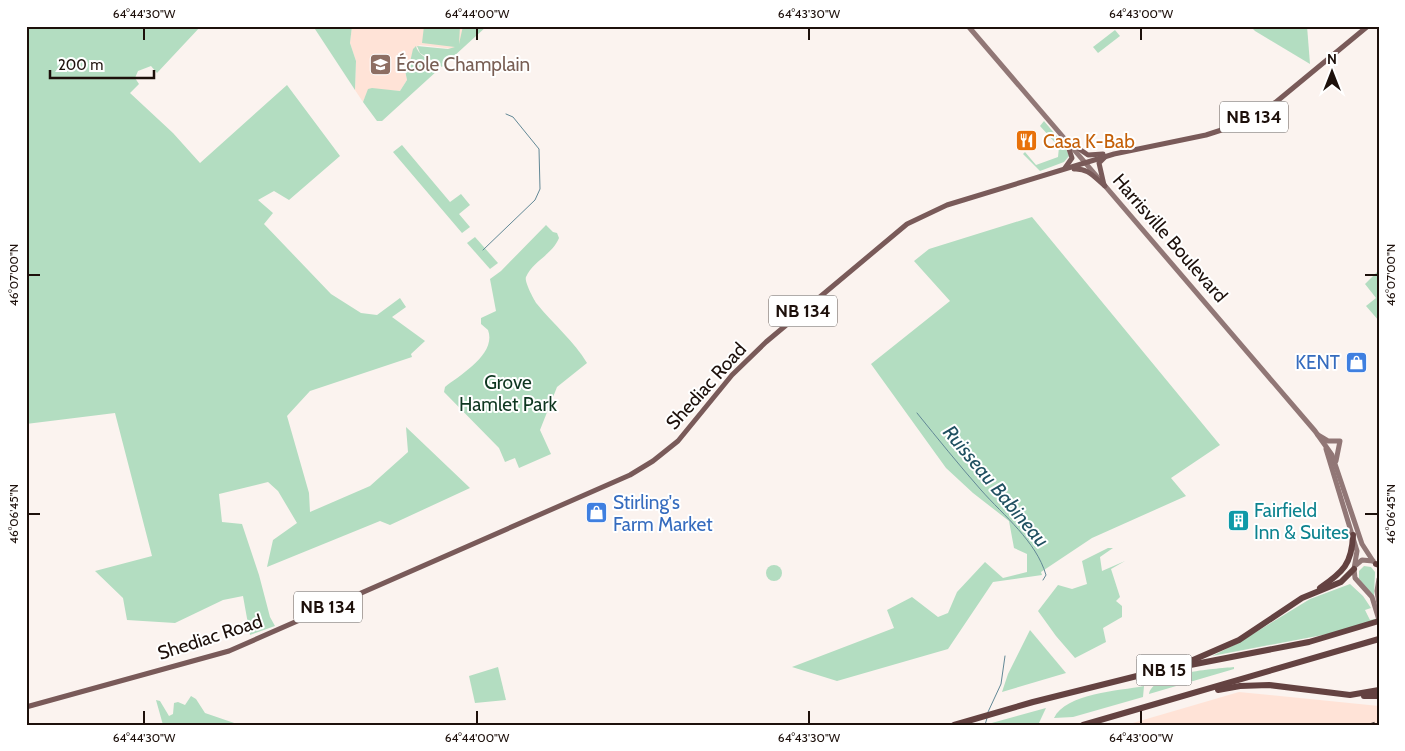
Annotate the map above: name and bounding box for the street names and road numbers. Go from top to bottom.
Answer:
road number: NB 134 [1220,101,1288,132]
street label: Harrisville Boulevard [1108,169,1232,307]
road number: NB 134 [769,296,837,326]
street label: Shediac Road [661,338,751,434]
road number: NB 134 [294,592,362,622]
street label: Shediac Road [155,609,265,665]
road number: NB 15 [1136,654,1192,686]

